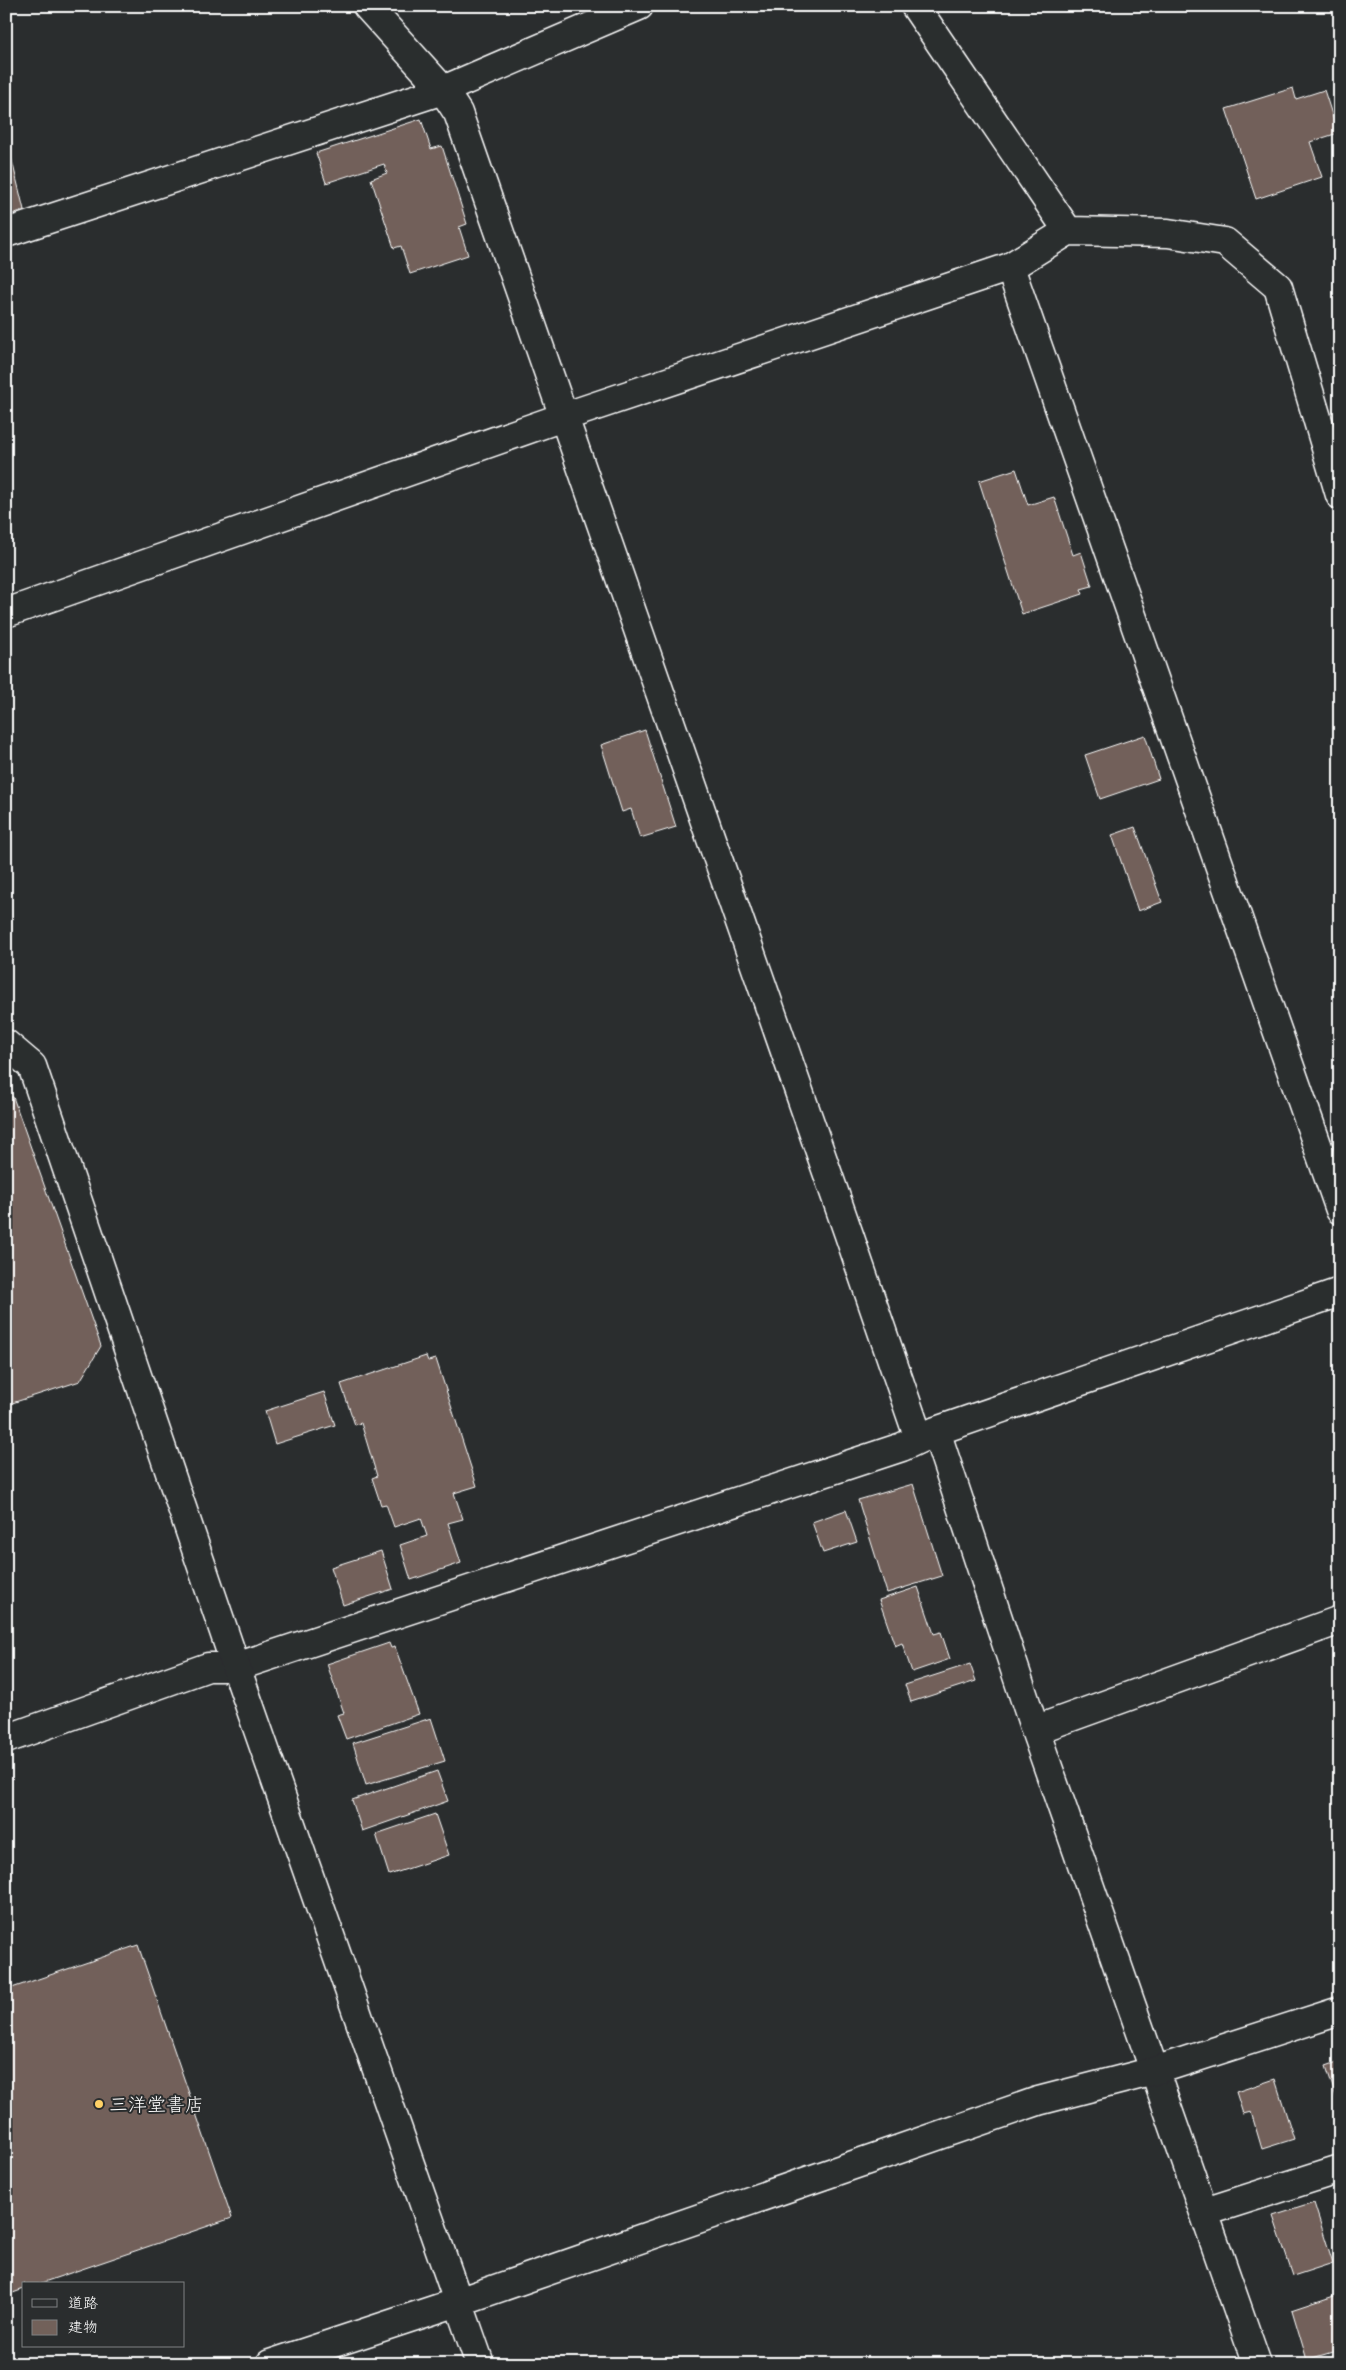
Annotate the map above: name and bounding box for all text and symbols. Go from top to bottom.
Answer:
place label: 三洋堂書店 [109,2095,204,2119]
marker: 三洋堂書店 [93,2098,105,2110]
legend [22,2282,185,2348]
text: 道路 [68,2296,98,2314]
text: 建物 [68,2320,98,2338]

